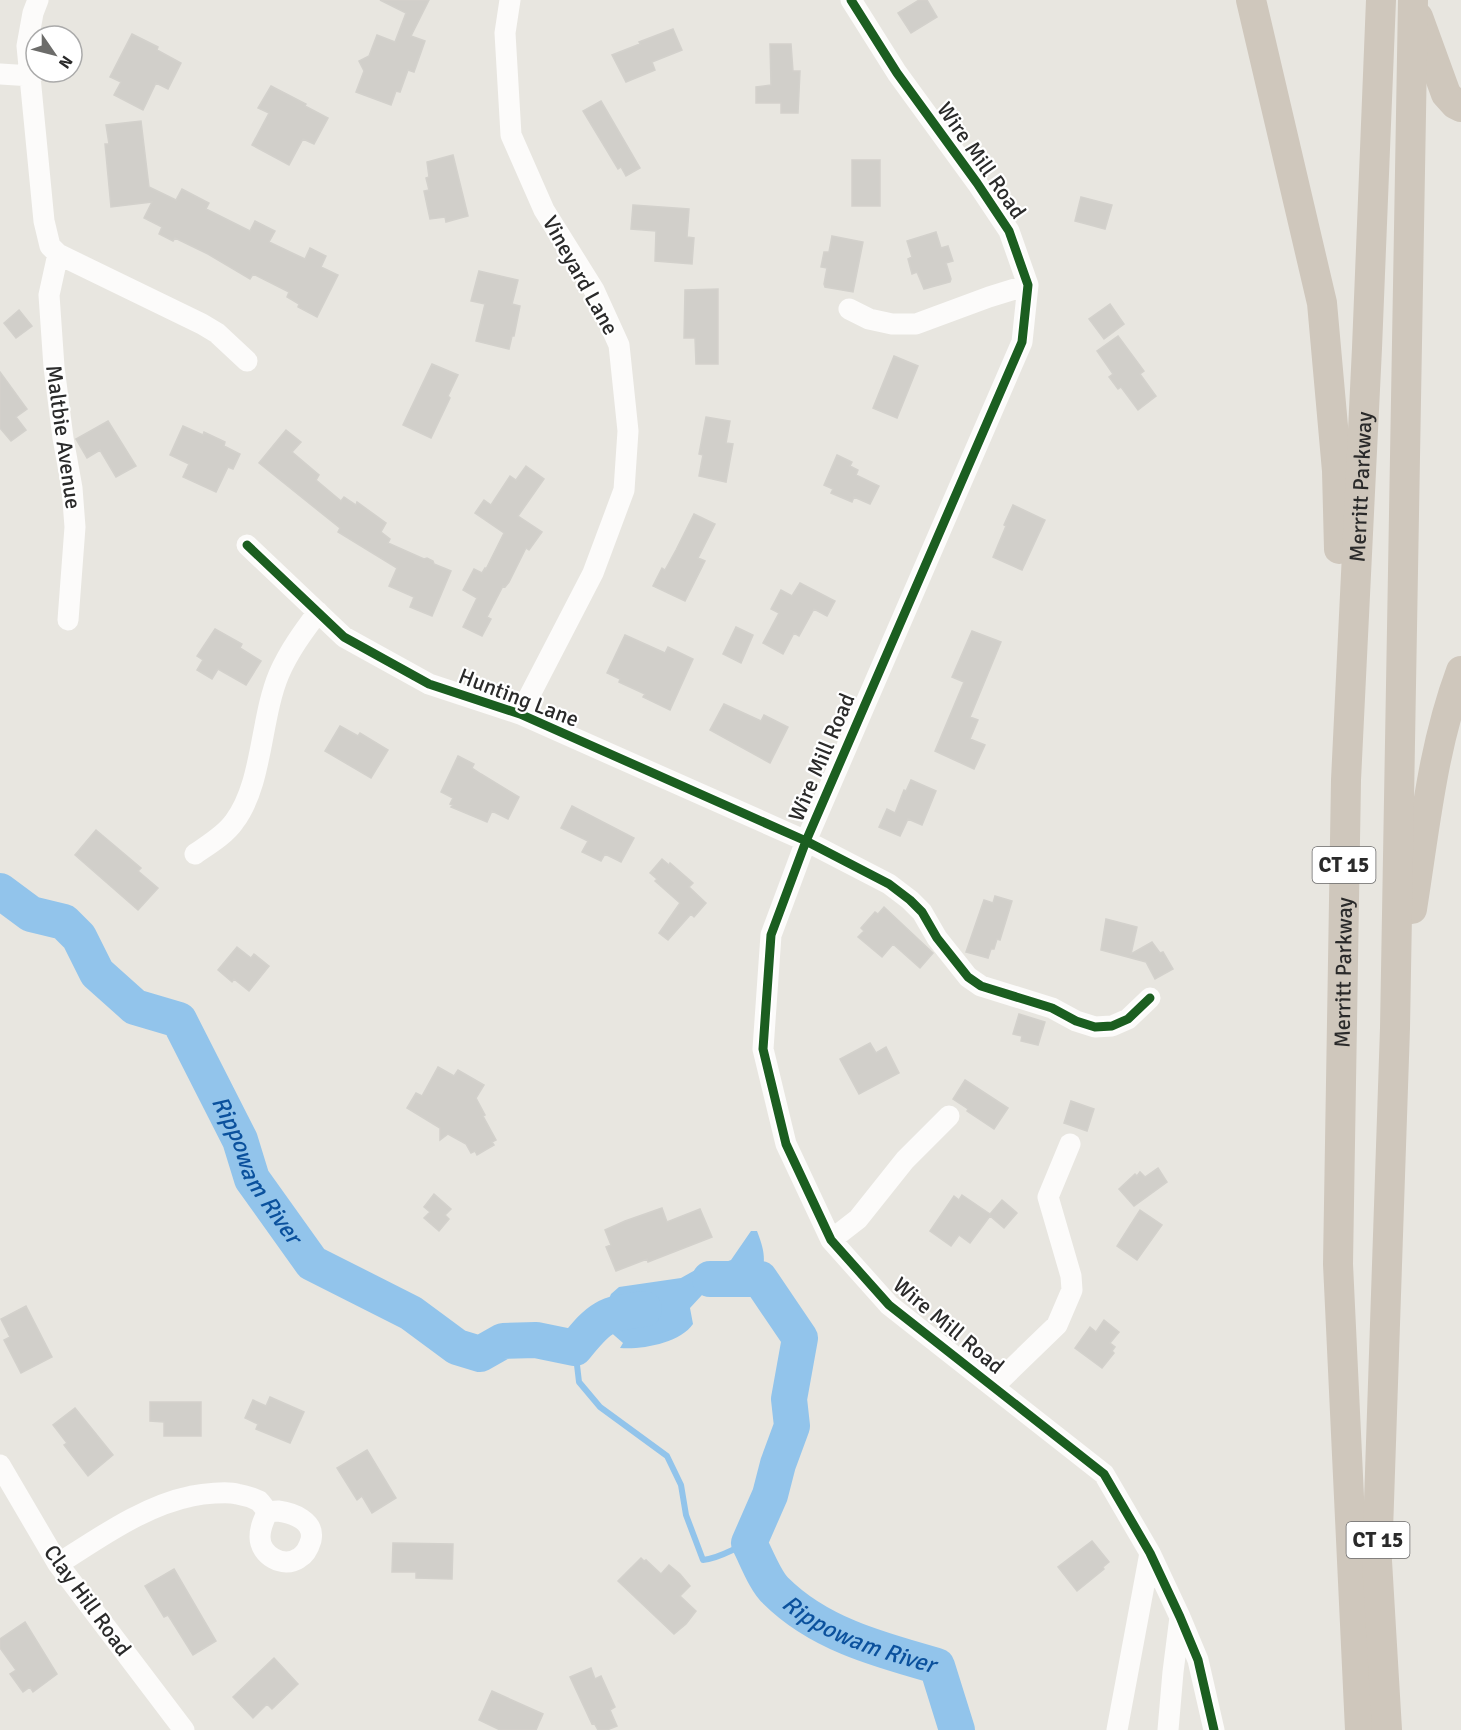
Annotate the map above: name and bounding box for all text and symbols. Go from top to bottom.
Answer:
north arrow [24,24,84,84]
text: N [54,52,77,72]
street label: Wire Mill Road [931,97,1032,224]
street label: Vineyard Lane [537,211,624,340]
street label: Maltbie Avenue [40,363,87,511]
street label: Merritt Parkway [1344,410,1378,563]
street label: Hunting Lane [455,662,583,733]
street label: Wire Mill Road [782,689,861,825]
road number: CT 15 [1312,847,1376,883]
street label: Merritt Parkway [1329,896,1358,1048]
water label: Rippowam River [205,1091,310,1252]
street label: Wire Mill Road [888,1271,1010,1380]
road number: CT 15 [1346,1522,1410,1558]
street label: Clay Hill Road [38,1539,137,1661]
water label: Rippowam River [776,1588,942,1681]

